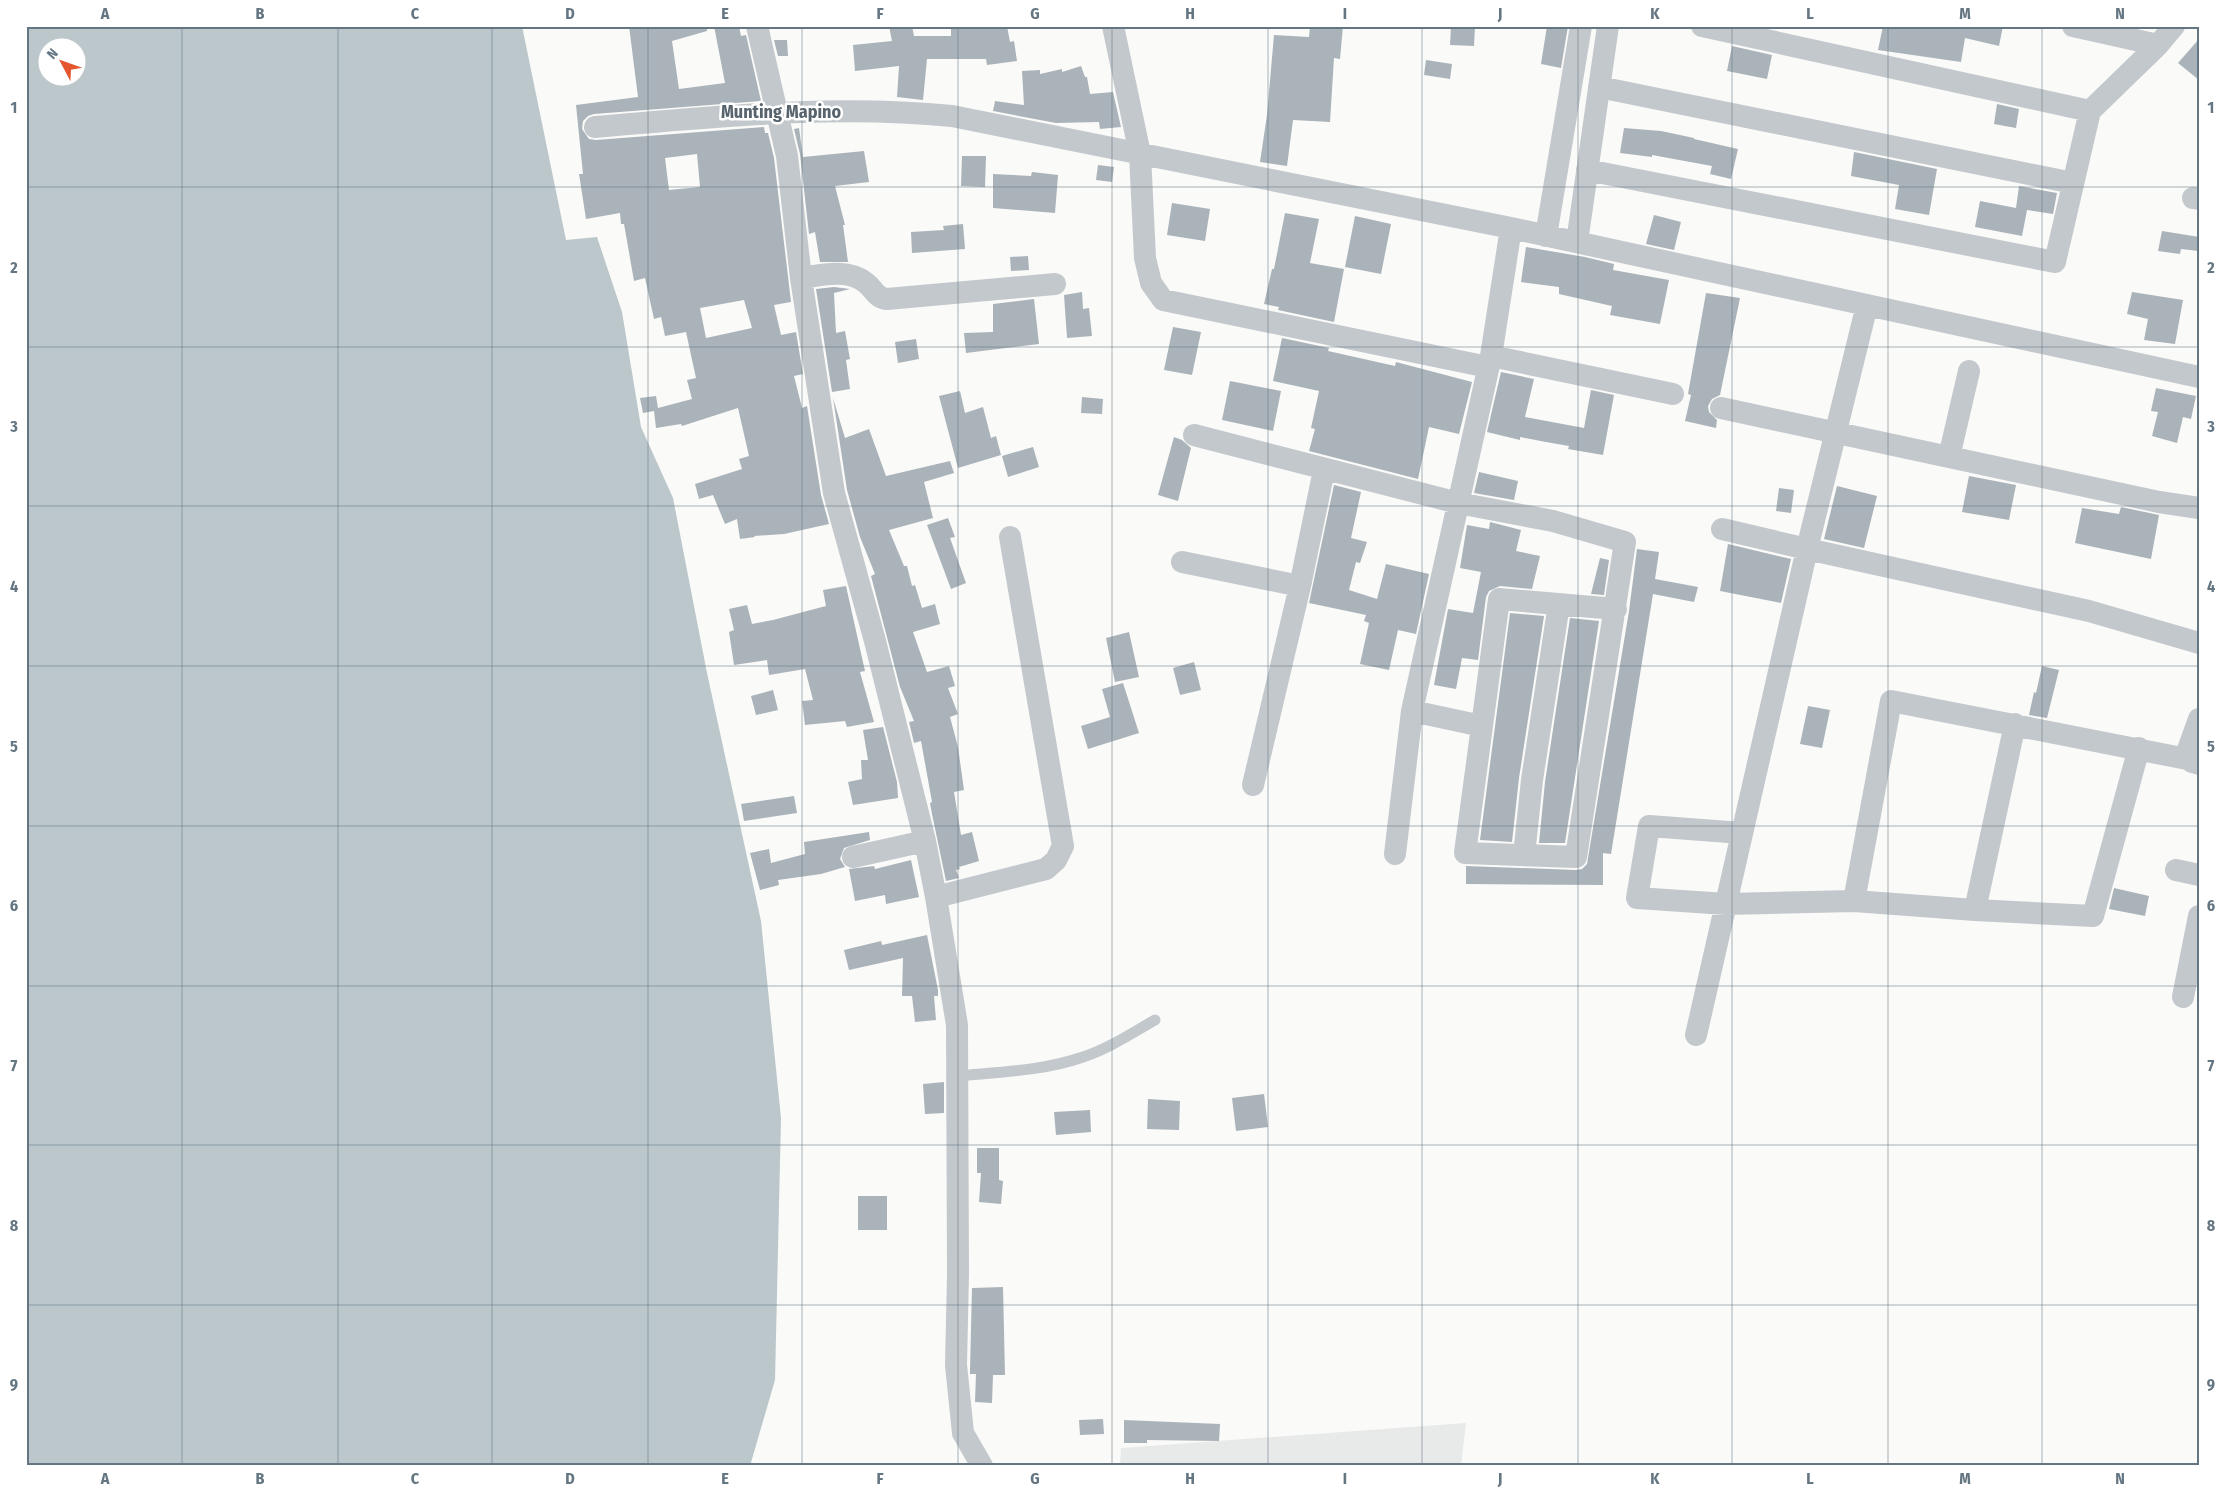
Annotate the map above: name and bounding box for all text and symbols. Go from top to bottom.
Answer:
text: A [100,4,110,23]
text: B [256,4,265,23]
text: C [411,4,420,23]
text: D [565,4,575,23]
text: E [721,4,729,23]
text: F [876,4,884,23]
text: G [1030,4,1040,23]
text: H [1185,4,1195,23]
text: I [1343,4,1347,23]
text: J [1497,4,1502,23]
text: K [1650,4,1660,23]
text: L [1806,4,1814,23]
text: M [1959,4,1971,23]
text: N [2115,4,2125,23]
north arrow [38,38,88,88]
text: N [43,45,62,63]
text: 1 [11,98,17,117]
text: 1 [2208,98,2214,117]
district label: Munting Mapino [721,101,842,123]
text: 2 [9,258,18,277]
text: 2 [2206,258,2215,277]
text: 3 [9,417,18,436]
text: 3 [2206,417,2215,436]
text: 4 [10,577,18,596]
text: 4 [2207,577,2215,596]
text: 5 [10,737,18,756]
text: 5 [2207,737,2215,756]
text: 6 [10,896,18,915]
text: 6 [2207,896,2215,915]
text: 7 [11,1056,18,1075]
text: 7 [2208,1056,2215,1075]
text: 8 [10,1216,19,1235]
text: 8 [2207,1216,2216,1235]
text: 9 [10,1375,18,1394]
text: 9 [2207,1375,2215,1394]
text: A [100,1469,110,1488]
text: B [256,1469,265,1488]
text: C [411,1469,420,1488]
text: D [565,1469,575,1488]
text: E [721,1469,729,1488]
text: F [876,1469,884,1488]
text: G [1030,1469,1040,1488]
text: H [1185,1469,1195,1488]
text: I [1343,1469,1347,1488]
text: J [1497,1469,1502,1488]
text: K [1650,1469,1660,1488]
text: L [1806,1469,1814,1488]
text: M [1959,1469,1971,1488]
text: N [2115,1469,2125,1488]

